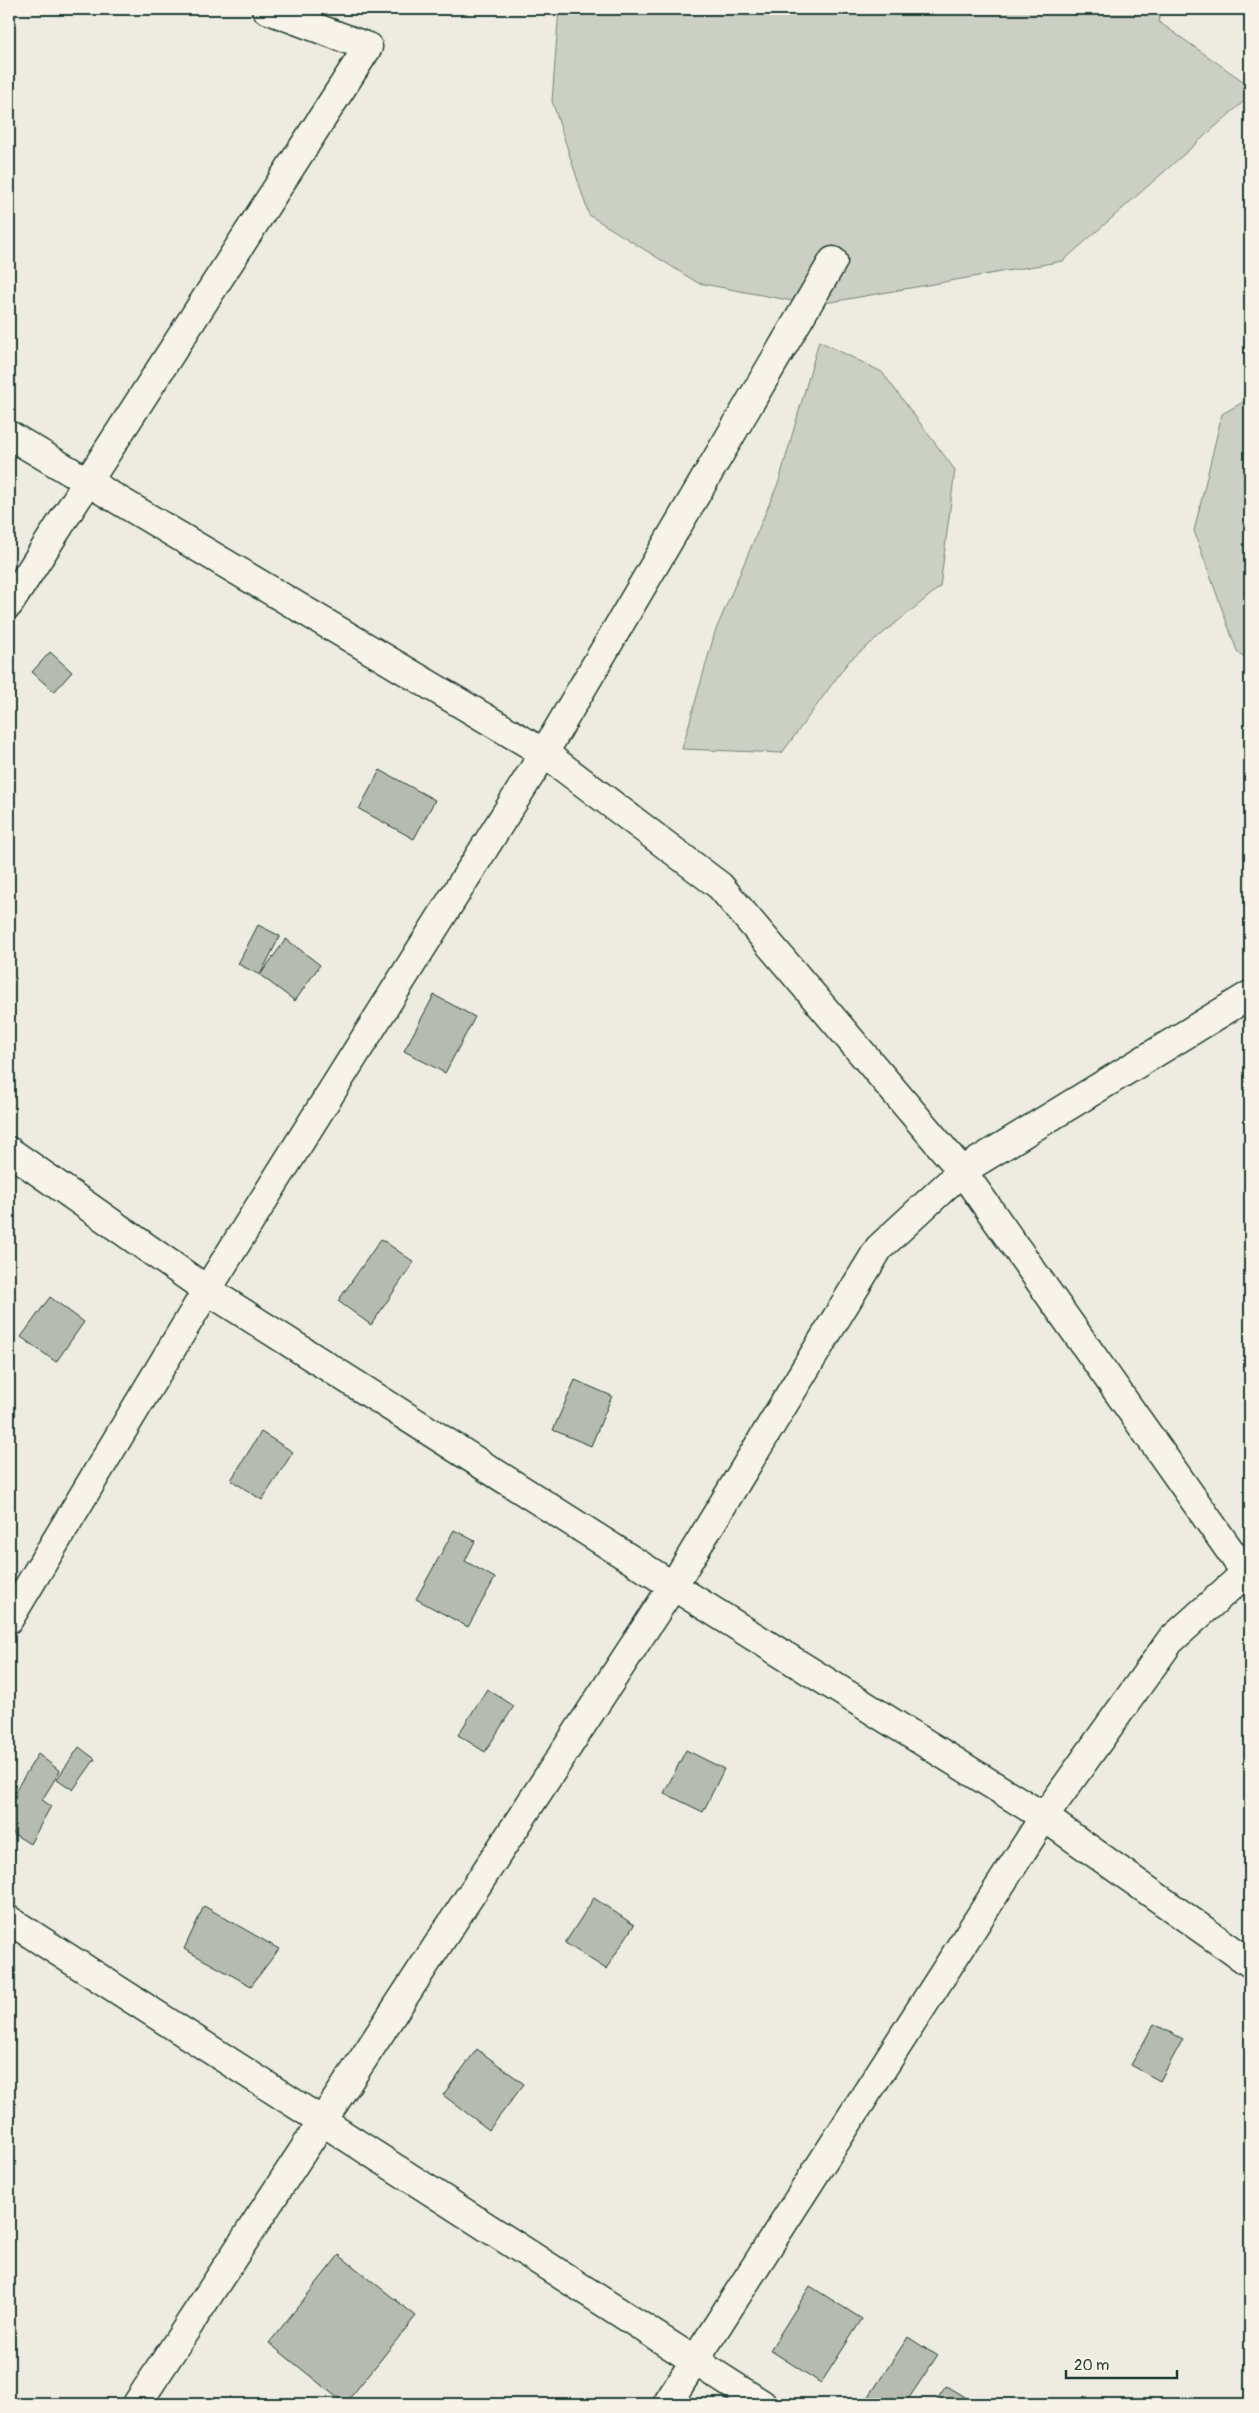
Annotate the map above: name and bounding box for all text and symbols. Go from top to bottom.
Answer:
scale bar [1066,2348,1178,2380]
text: 20 m [1074,2356,1109,2375]

